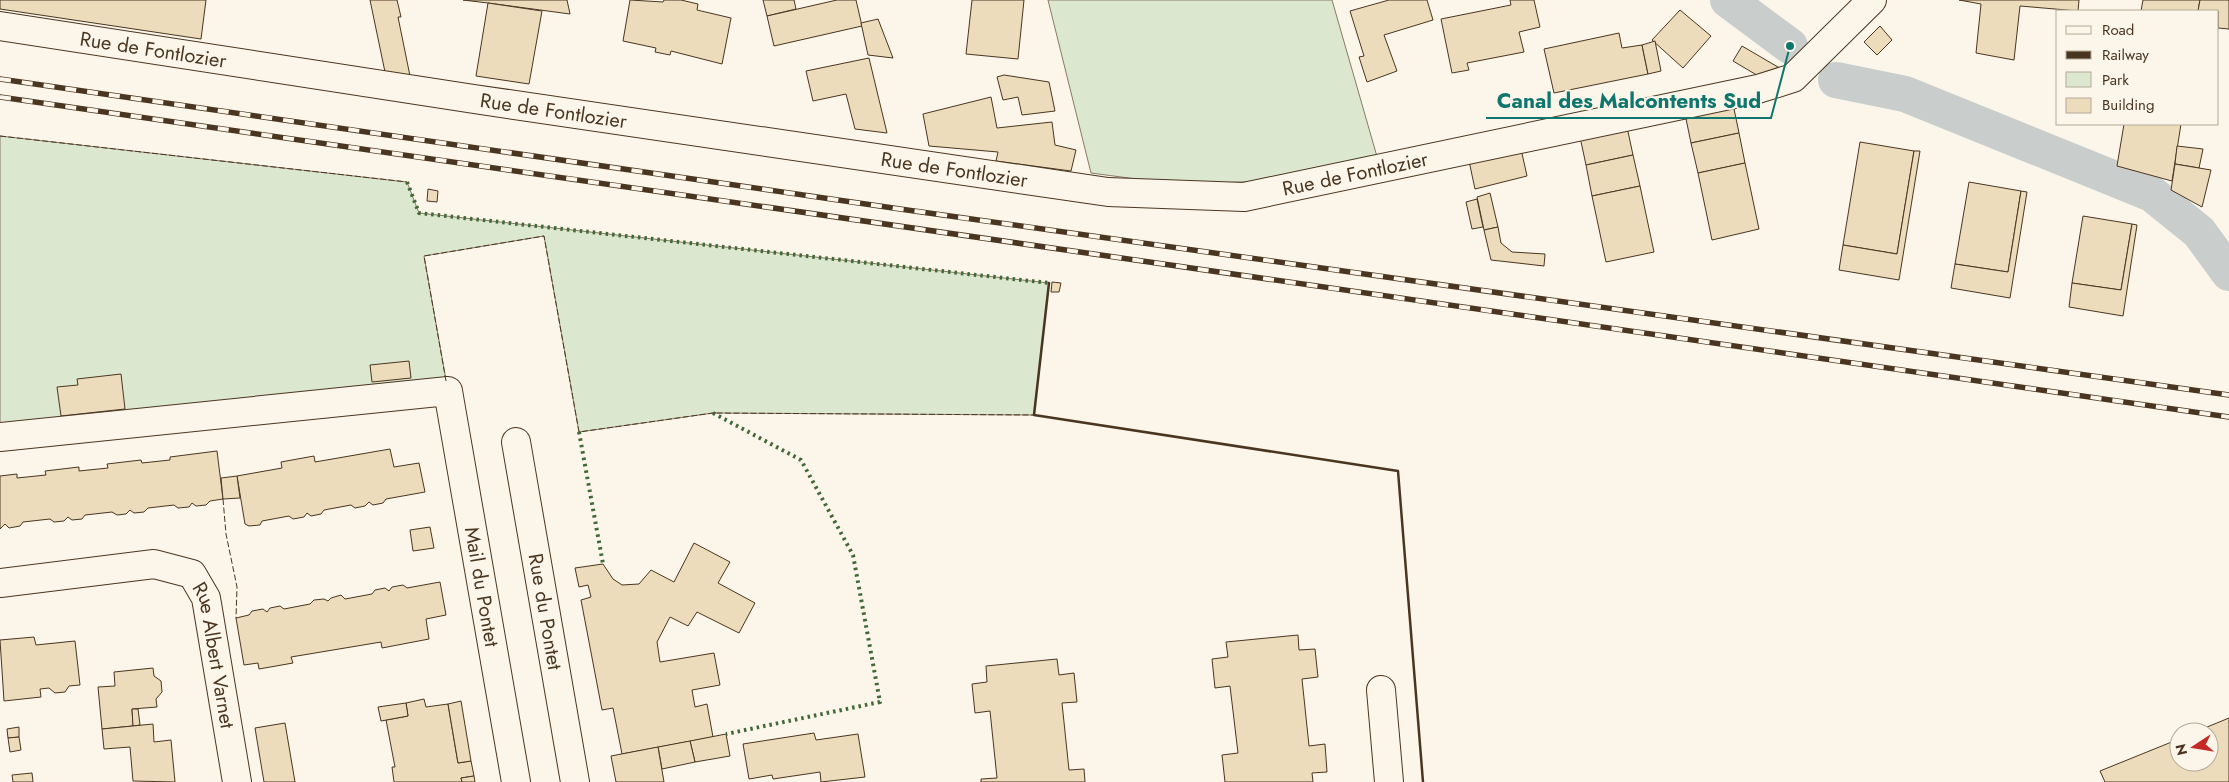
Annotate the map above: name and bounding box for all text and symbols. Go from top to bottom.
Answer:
legend [2056,10,2219,125]
text: Road [2102,19,2134,41]
street label: Rue de Fontlozier [78,24,229,76]
text: Railway [2102,44,2149,66]
text: Park [2102,69,2129,91]
callout: Canal des Malcontents Sud [1486,82,1771,118]
street label: Rue de Fontlozier [478,86,629,136]
text: Canal des Malcontents Sud [1497,86,1761,116]
text: Building [2102,94,2154,116]
street label: Rue de Fontlozier [879,145,1030,195]
street label: Rue de Fontlozier [1280,145,1431,204]
street label: Mail du Pontet [457,525,506,649]
street label: Rue du Pontet [521,551,569,672]
street label: Rue Albert Varnet [185,577,242,731]
north arrow [2169,722,2219,772]
text: N [2170,742,2192,757]

